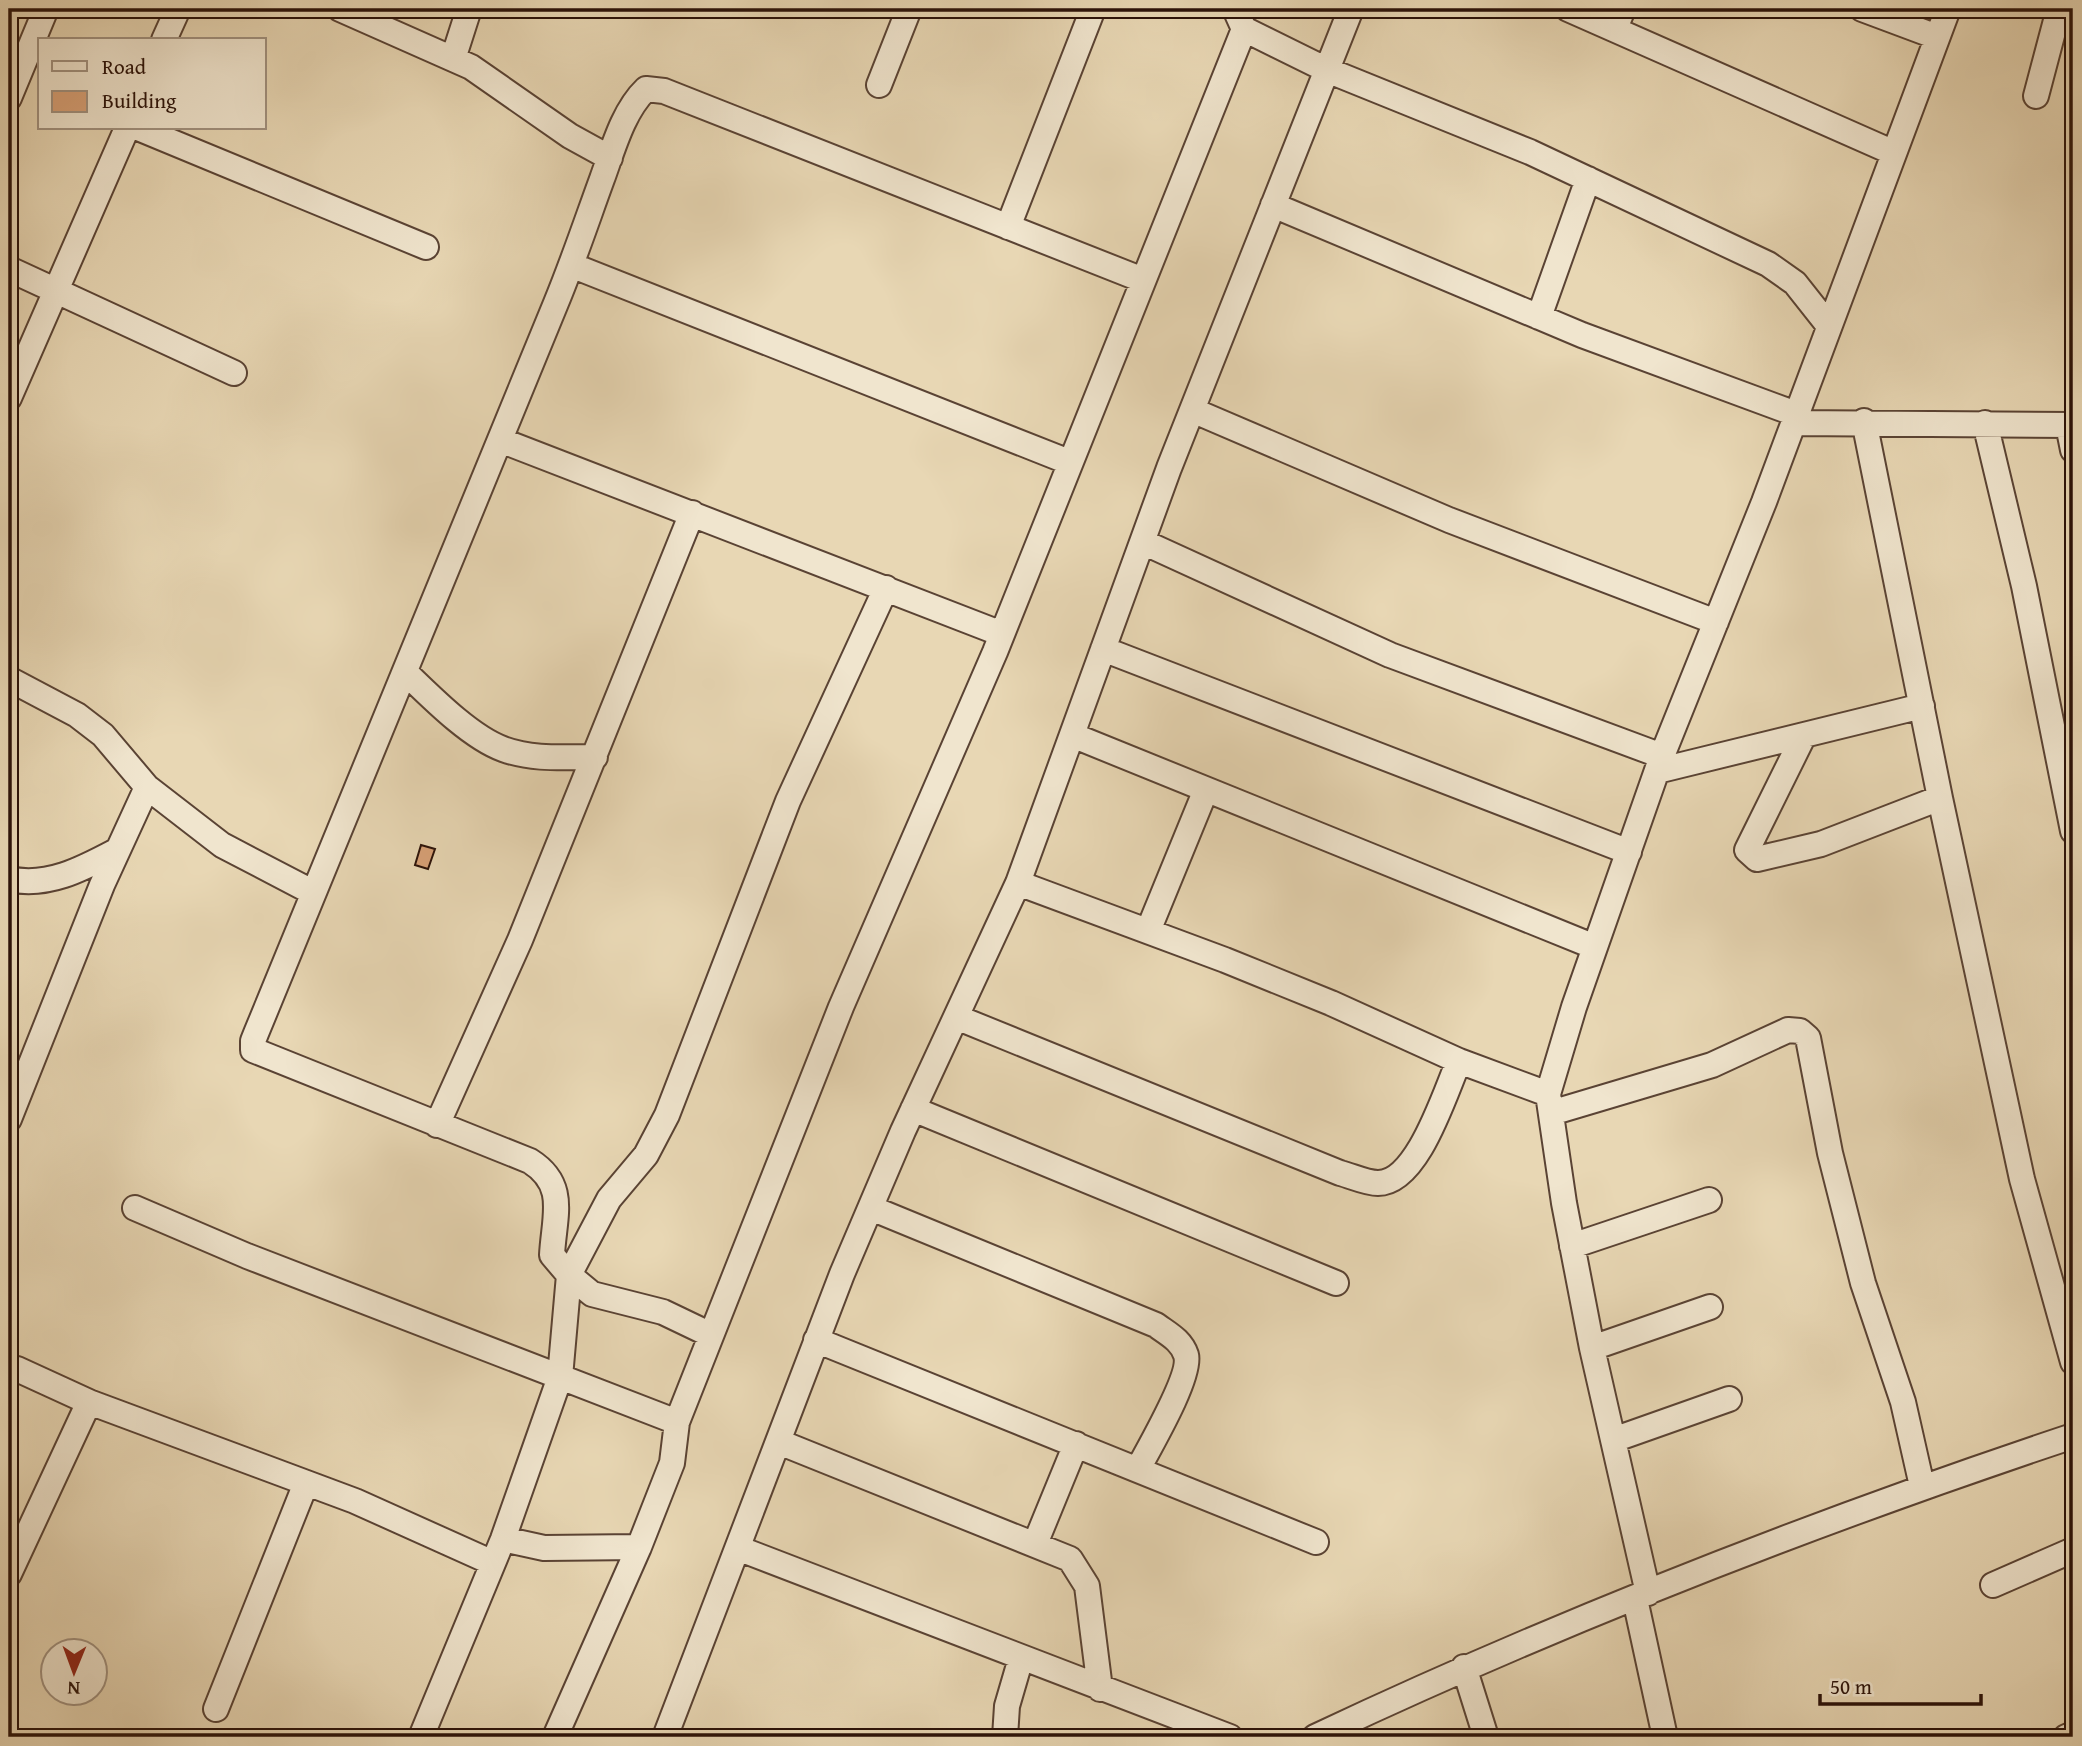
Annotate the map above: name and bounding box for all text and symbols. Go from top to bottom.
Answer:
legend [38,38,266,130]
text: Road [102,51,147,82]
text: Building [102,85,177,116]
north arrow [38,1638,108,1708]
scale bar [1820,1662,1980,1706]
text: 50 m [1830,1671,1872,1702]
text: N [67,1675,80,1703]

